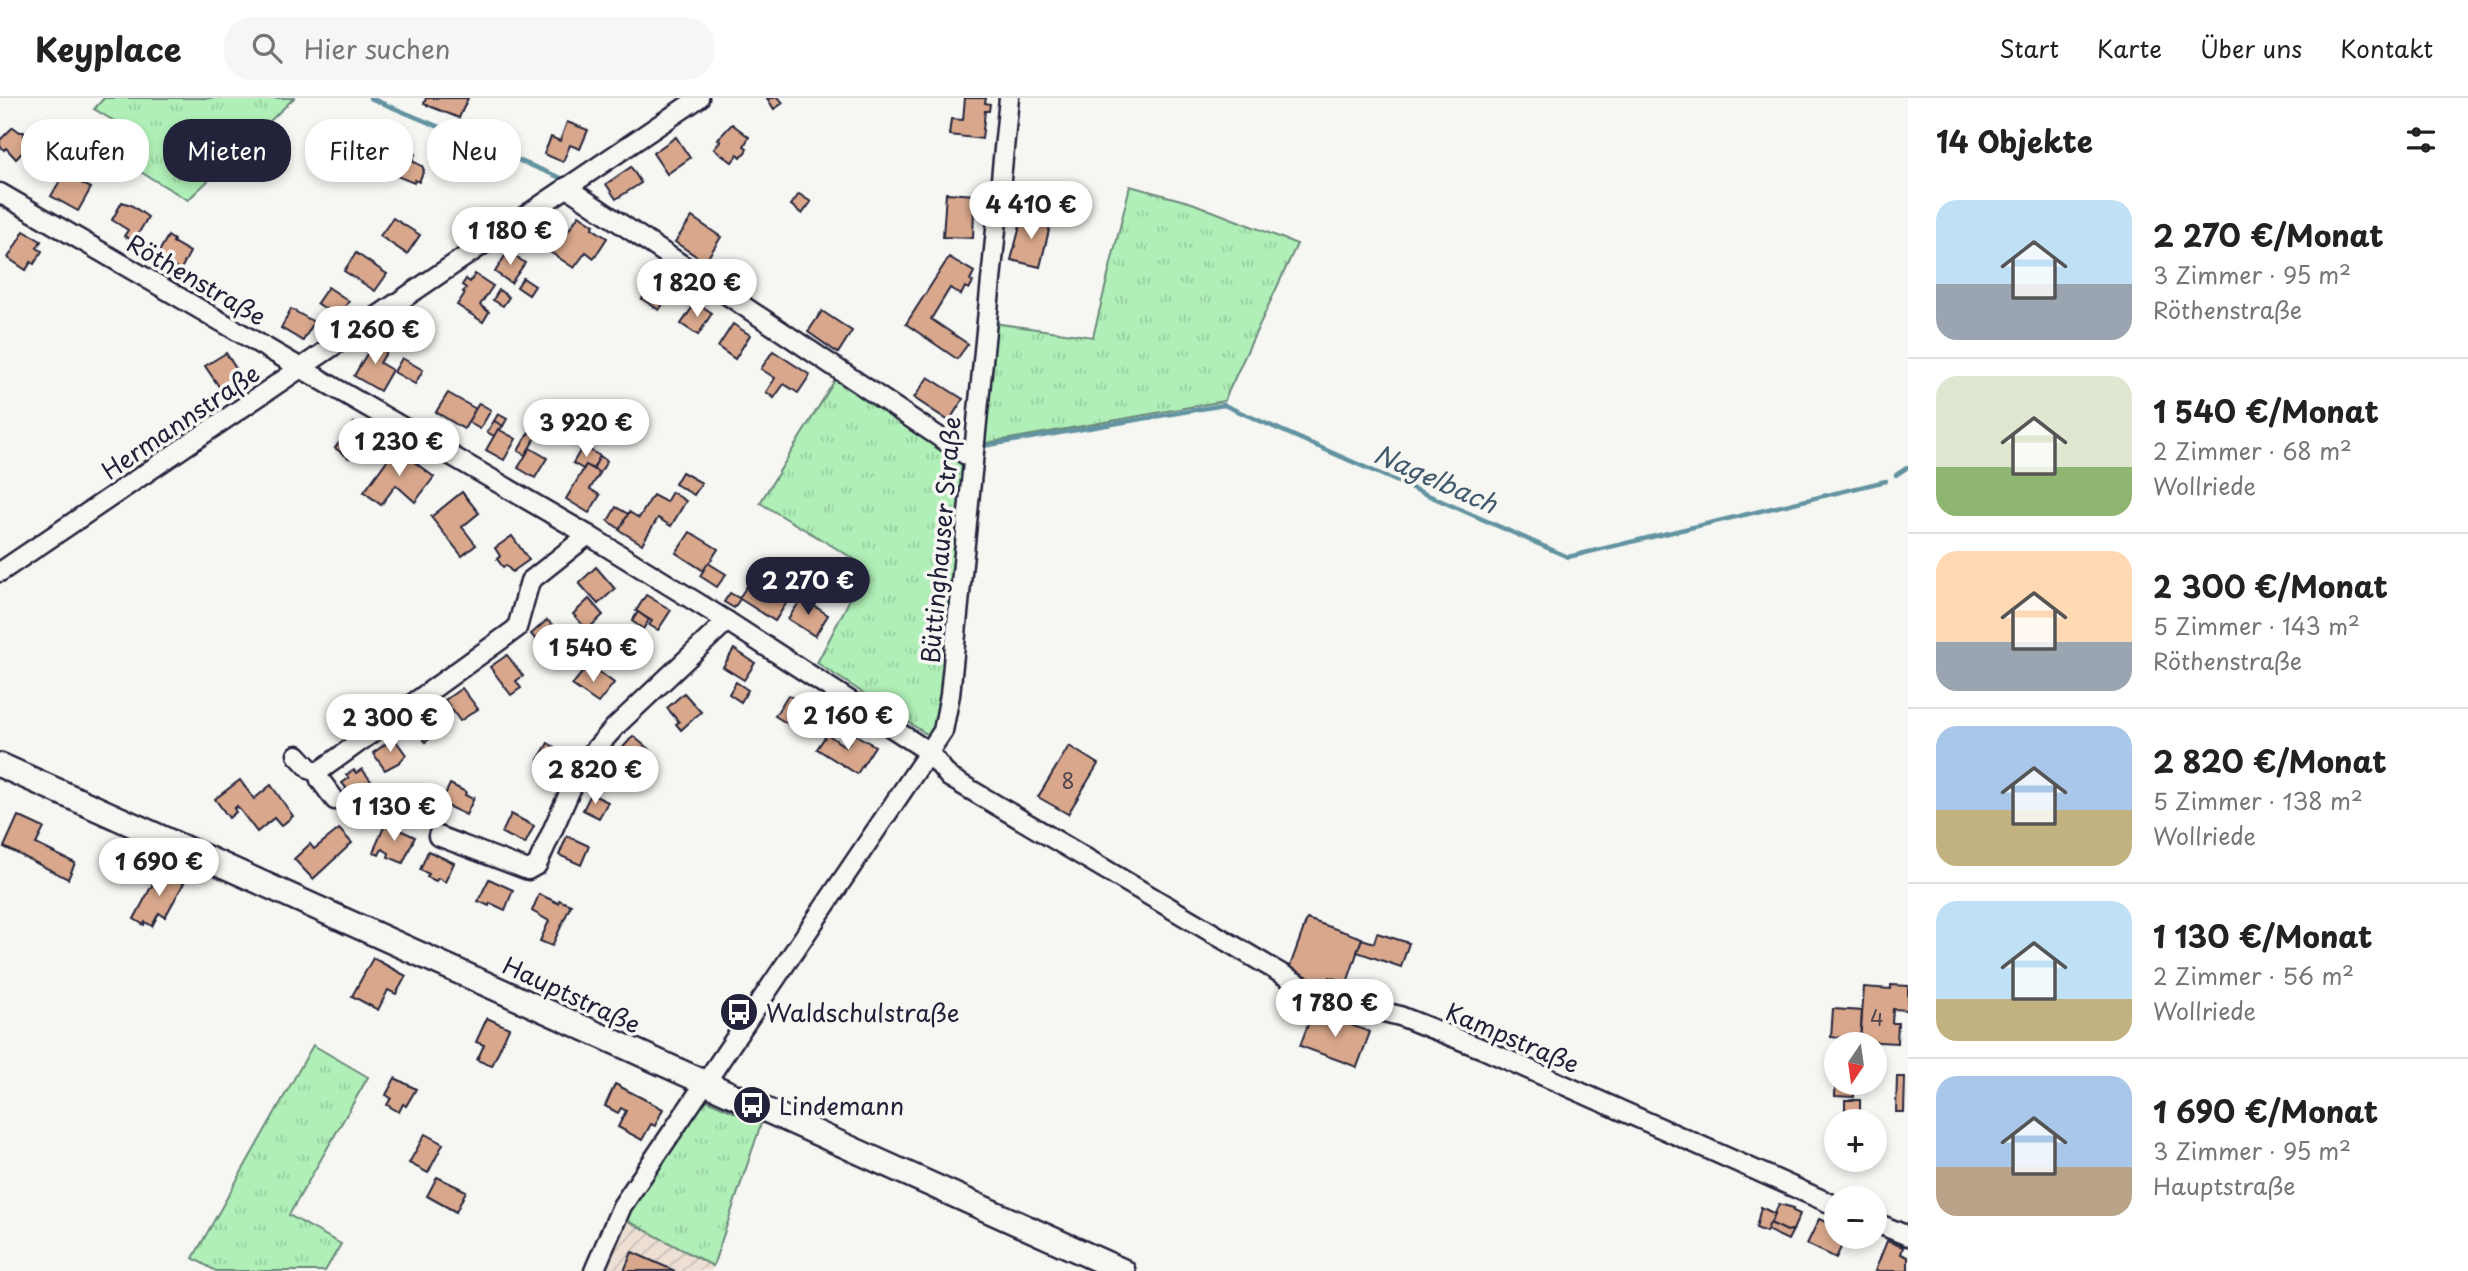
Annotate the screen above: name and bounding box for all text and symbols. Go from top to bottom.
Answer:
search box [224,17,714,80]
text: Keyplace [35,23,182,73]
icon: search [248,29,286,67]
text: Hier suchen [304,29,450,68]
text: Start [1999,30,2059,66]
text: Karte [2097,30,2162,66]
text: Über uns [2200,30,2302,66]
text: Kontakt [2340,30,2433,66]
text: 14 Objekte [1936,118,2093,163]
chip: Kaufen [21,119,149,182]
chip: Mieten [163,119,291,182]
chip: Filter [305,119,413,182]
chip: Neu [427,119,521,182]
icon: filters [2402,121,2440,159]
pin: 4 410 € [966,181,1096,241]
text: 4 410 € [985,186,1077,221]
pin: 1 180 € [445,208,575,267]
text: 1 180 € [468,212,552,247]
text: 2 270 €/Monat [2153,212,2384,257]
street label: Röthenstraße [121,225,273,333]
icon: home [1992,228,2076,312]
text: 3 Zimmer · 95 m² [2153,257,2351,292]
pin: 1 820 € [632,260,762,319]
text: 1 820 € [653,264,741,299]
text: Röthenstraße [2153,292,2302,327]
pin: 1 260 € [310,306,440,366]
text: 1 260 € [330,311,420,346]
street label: Hermannstraße [94,355,266,487]
text: 1 540 €/Monat [2153,388,2379,433]
pin: 3 920 € [521,400,651,459]
text: 3 920 € [539,404,633,439]
icon: home [1992,404,2076,488]
street label: Büttinghauser Straße [911,415,969,665]
pin: 1 230 € [334,418,464,478]
text: 1 230 € [355,423,443,458]
text: 2 Zimmer · 68 m² [2153,433,2352,468]
water label: Nagelbach [1368,434,1505,523]
text: Wollriede [2153,468,2256,503]
pin: 2 270 € [743,558,873,617]
text: 2 270 € [762,562,854,597]
text: 2 300 €/Monat [2153,563,2388,608]
icon: home [1992,579,2076,663]
text: 5 Zimmer · 143 m² [2153,608,2360,643]
pin: 1 540 € [528,624,658,684]
text: 1 540 € [549,629,637,664]
text: Röthenstraße [2153,643,2302,678]
pin: 2 160 € [783,692,913,752]
pin: 2 300 € [325,694,455,754]
text: 2 160 € [803,697,893,732]
text: 2 300 € [342,699,438,734]
text: 2 820 €/Monat [2153,738,2387,783]
pin: 2 820 € [530,746,660,806]
text: 2 820 € [548,751,642,786]
icon: home [1992,754,2076,838]
house number: 8 [1061,764,1075,796]
text: 5 Zimmer · 138 m² [2153,783,2363,818]
pin: 1 130 € [329,784,459,843]
text: 1 130 € [352,788,436,823]
text: Wollriede [2153,818,2256,853]
pin: 1 690 € [94,838,224,898]
text: 1 690 € [115,843,203,878]
text: 1 130 €/Monat [2153,913,2372,958]
icon: home [1992,929,2076,1013]
street label: Hauptstraße [497,946,647,1042]
text: 2 Zimmer · 56 m² [2153,958,2354,993]
pin: 1 780 € [1270,979,1400,1039]
text: 1 780 € [1292,984,1378,1019]
bus stop icon: Waldschulstraße [718,991,760,1033]
street label: Kampstraße [1441,993,1585,1081]
text: Wollriede [2153,993,2256,1028]
place label: Waldschulstraße [766,994,960,1030]
house number: 4 [1870,1001,1884,1033]
north arrow [1824,1032,1886,1096]
map controls [1824,1032,1887,1249]
bus stop icon: Lindemann [731,1084,773,1126]
place label: Lindemann [779,1087,904,1123]
text: 1 690 €/Monat [2153,1088,2378,1133]
icon: home [1992,1104,2076,1188]
button: + [1824,1109,1887,1172]
text: 3 Zimmer · 95 m² [2153,1133,2351,1168]
text: Hauptstraße [2153,1168,2295,1203]
button: − [1824,1186,1887,1249]

